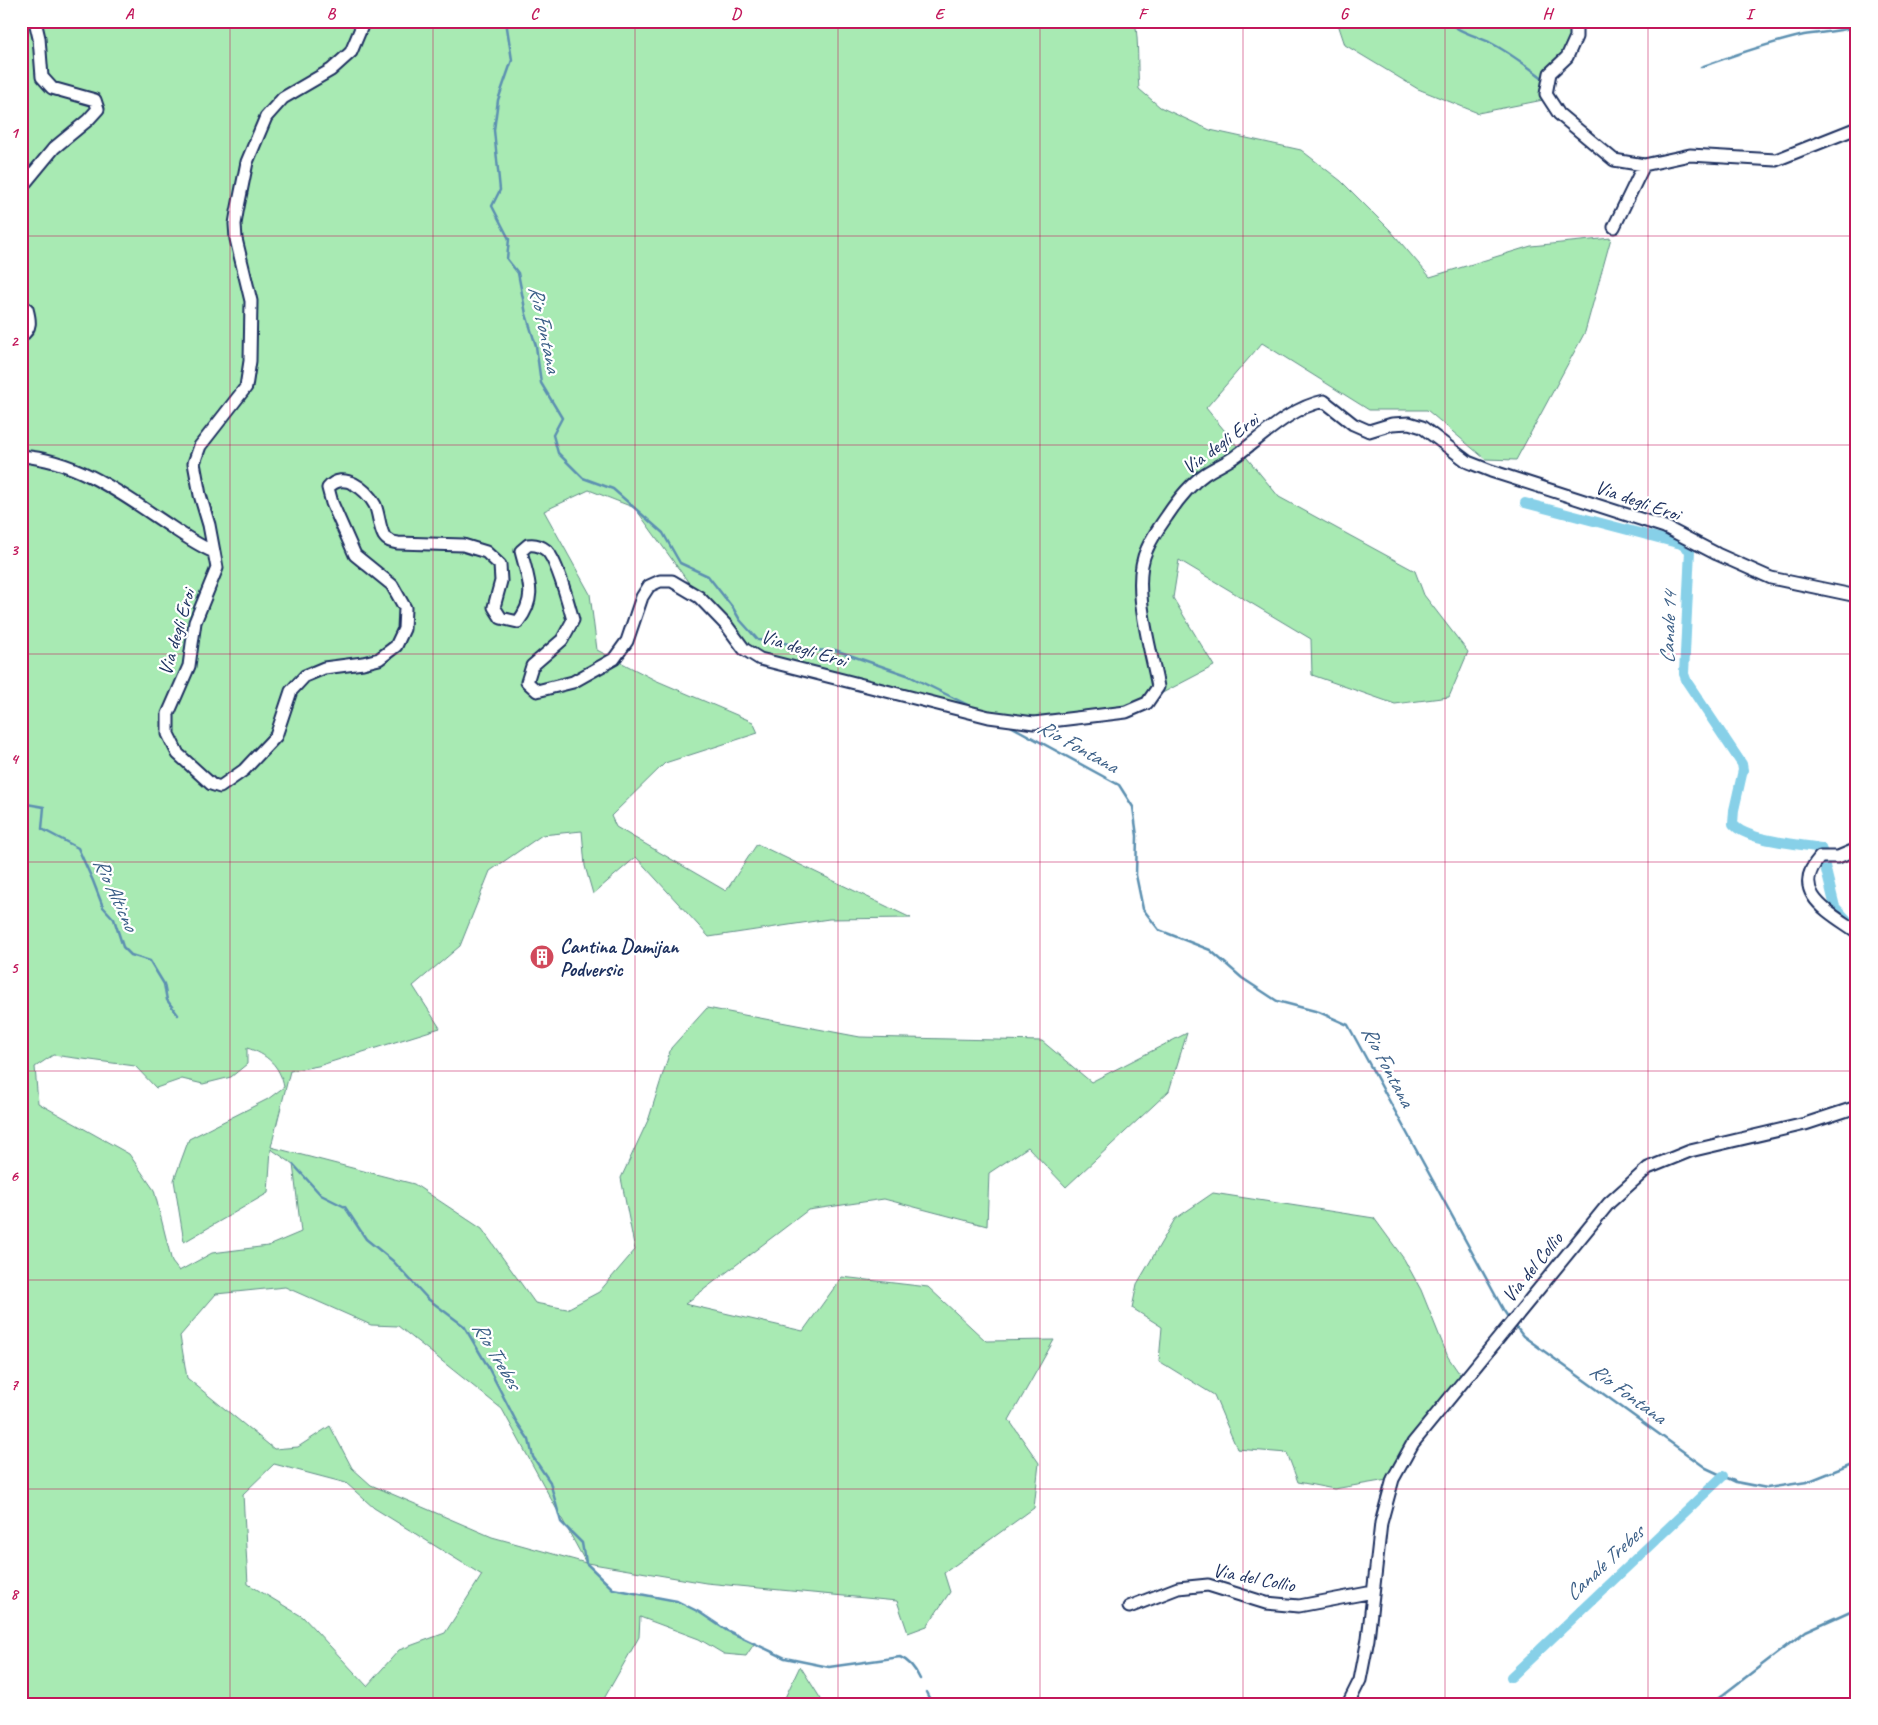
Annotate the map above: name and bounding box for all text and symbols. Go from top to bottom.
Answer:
text: A [125,4,135,24]
text: B [327,4,337,24]
text: C [530,4,540,24]
text: D [731,4,742,24]
text: E [935,4,946,24]
text: F [1138,4,1149,24]
text: G [1340,4,1350,24]
text: H [1542,4,1554,24]
text: I [1746,4,1756,24]
text: 1 [10,123,19,143]
water label: Rio Fontana [523,283,567,377]
text: 2 [10,331,19,351]
street label: Via degli Eroi [1177,406,1265,479]
street label: Via degli Eroi [1592,474,1686,527]
text: 3 [10,540,19,560]
street label: Via degli Eroi [152,584,201,678]
water label: Canale 14 [1654,587,1682,664]
street label: Via degli Eroi [758,624,852,674]
water label: Rio Fontana [1033,713,1125,780]
text: 4 [10,749,19,769]
water label: Rio Alticno [88,853,145,937]
place label: Cantina Damijan Podversic [560,934,680,982]
building icon: Cantina Damijan Podversic [529,944,555,970]
text: 5 [11,958,20,978]
water label: Rio Fontana [1356,1021,1421,1113]
text: 6 [10,1166,19,1186]
street label: Via del Collio [1497,1226,1569,1307]
water label: Rio Trebes [467,1317,529,1397]
water label: Rio Fontana [1585,1357,1673,1431]
text: 7 [10,1375,19,1395]
water label: Canale Trebes [1559,1517,1652,1606]
street label: Via del Collio [1211,1557,1298,1598]
text: 8 [10,1584,19,1604]

